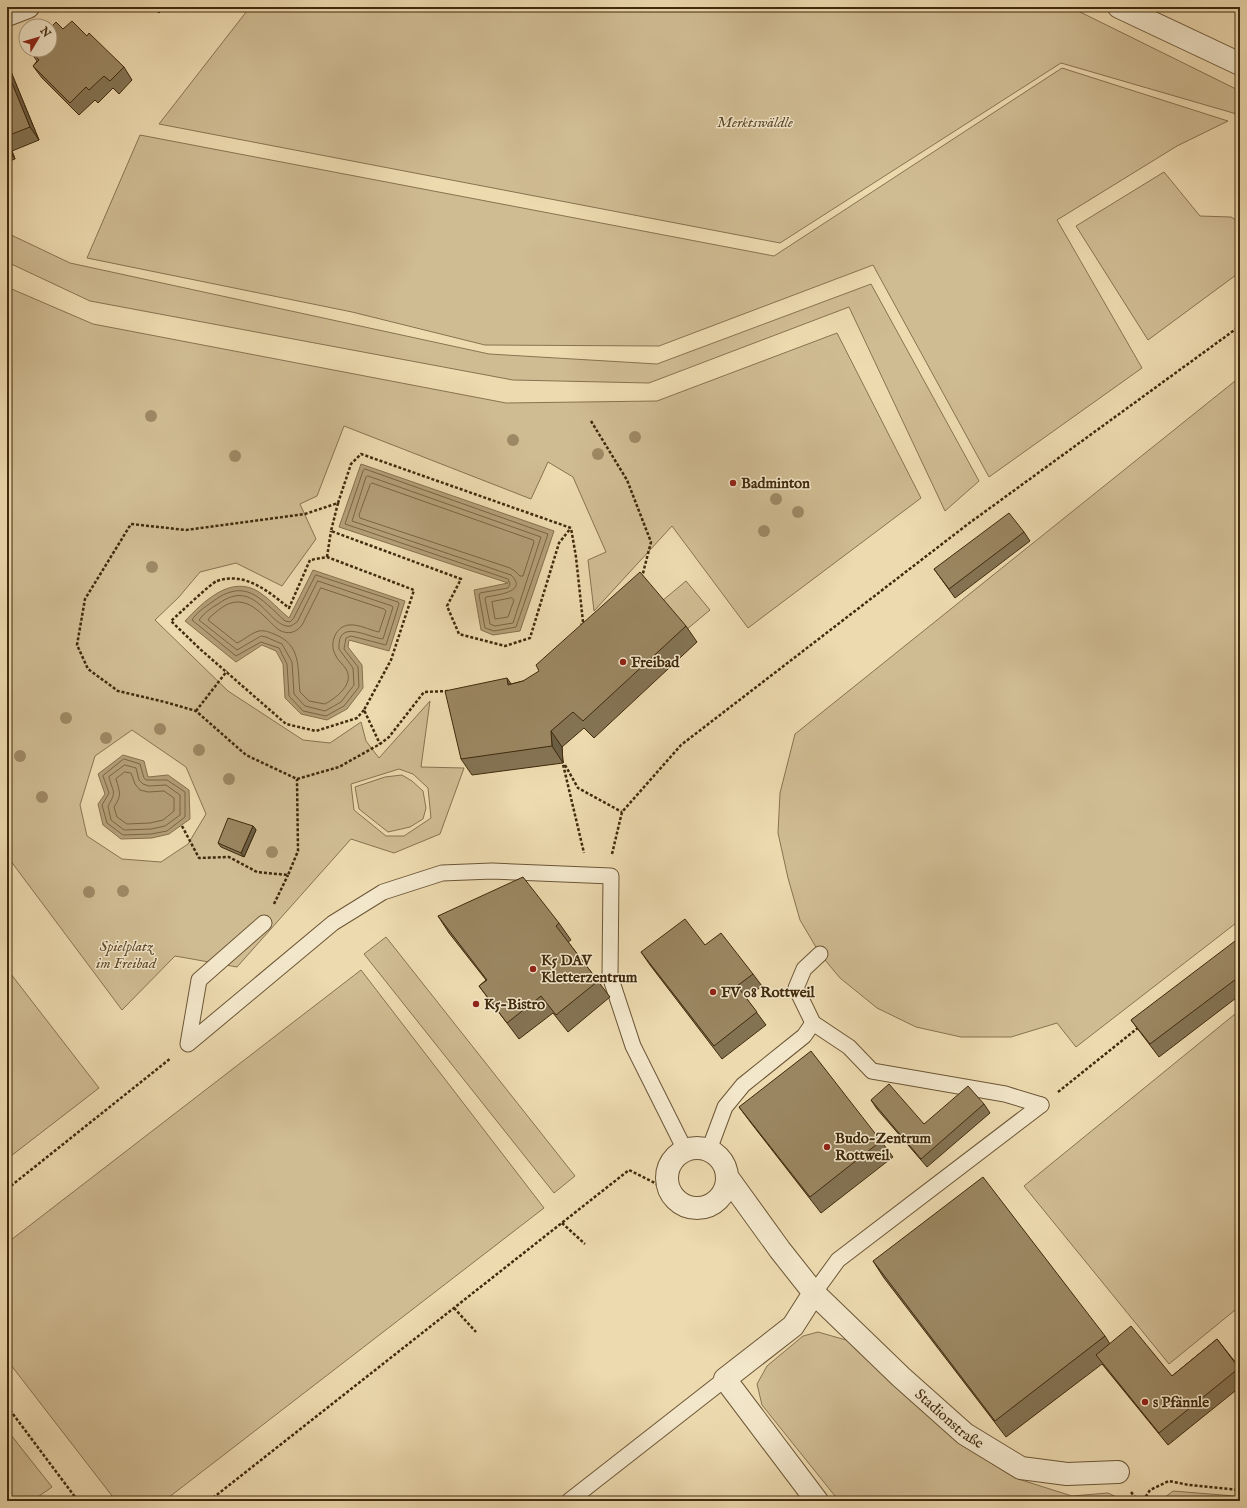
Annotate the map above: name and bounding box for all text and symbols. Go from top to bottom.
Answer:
north arrow [18,18,58,58]
text: N [36,24,54,41]
park label: Merktswäldle [717,113,793,132]
place label: Badminton [741,474,810,493]
marker: Badminton [728,478,738,488]
place label: Freibad [631,653,680,672]
marker: Freibad [618,657,628,667]
park label: Spielplatz im Freibad [96,937,157,973]
place label: K5 DAV Kletterzentrum [541,951,638,987]
marker: K5 DAV Kletterzentrum [528,964,538,974]
place label: FV 08 Rottweil [721,983,816,1002]
marker: FV 08 Rottweil [708,987,718,997]
place label: K5-Bistro [484,995,545,1014]
marker: K5-Bistro [471,999,481,1009]
place label: Budo-Zentrum Rottweil [835,1129,932,1165]
marker: Budo-Zentrum Rottweil [822,1142,832,1152]
street label: Stadionstraße [911,1385,987,1453]
place label: s Pfännle [1153,1393,1209,1412]
marker: s Pfännle [1140,1397,1150,1407]

